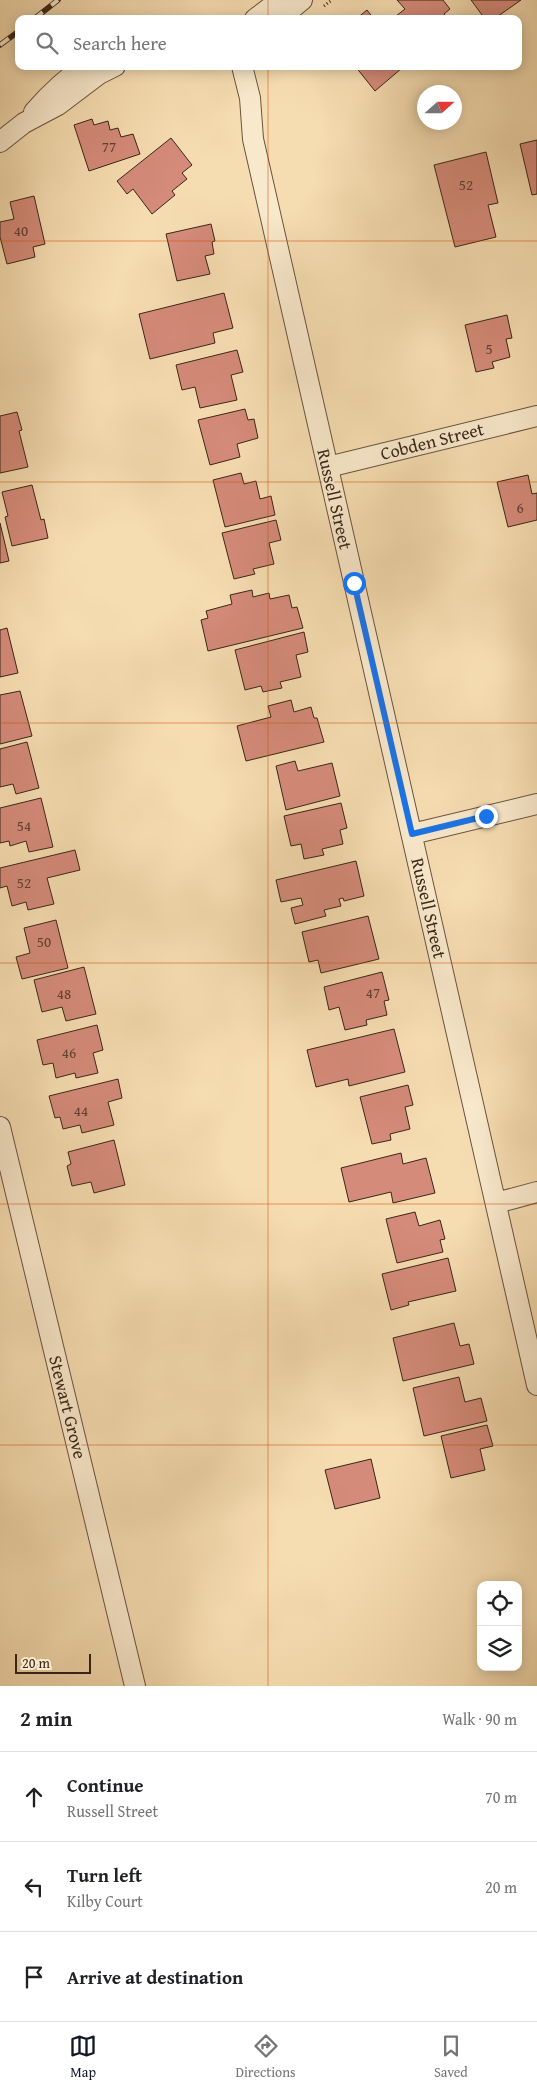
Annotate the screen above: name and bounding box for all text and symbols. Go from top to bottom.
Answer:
search box [15,15,522,70]
icon: search [33,29,61,57]
text: Search here [73,29,167,57]
north arrow [417,85,462,130]
house number: 77 [102,136,116,157]
house number: 52 [459,174,473,195]
house number: 40 [14,220,28,241]
house number: 5 [485,338,493,359]
street label: Cobden Street [377,415,487,467]
street label: Russell Street [310,446,360,553]
house number: 6 [516,497,524,518]
route start [343,572,366,595]
route end [475,805,498,828]
house number: 54 [17,815,31,836]
street label: Russell Street [404,855,454,962]
house number: 52 [17,872,31,893]
house number: 50 [37,931,51,952]
house number: 47 [366,982,380,1003]
house number: 48 [57,983,71,1004]
house number: 46 [62,1042,76,1063]
house number: 44 [74,1100,88,1121]
street label: Stewart Grove [42,1352,94,1462]
map controls [477,1581,522,1671]
button: locate [477,1581,522,1626]
button: layers [477,1626,522,1671]
scale bar [15,1651,91,1674]
text: 20 m [22,1653,50,1673]
text: 2 min [20,1703,72,1734]
text: Walk · 90 m [442,1707,517,1731]
text: Continue [67,1771,144,1799]
icon: ahead [20,1783,48,1811]
text: 70 m [485,1785,517,1809]
text: Russell Street [67,1799,158,1823]
text: Turn left [67,1861,142,1889]
icon: left [20,1873,48,1901]
text: 20 m [485,1875,517,1899]
text: Kilby Court [67,1889,143,1913]
icon: arrive [20,1963,48,1991]
text: Arrive at destination [67,1963,243,1991]
tab: Map [69,2032,97,2082]
tab: Directions [235,2032,296,2082]
tab: Saved [434,2032,468,2082]

